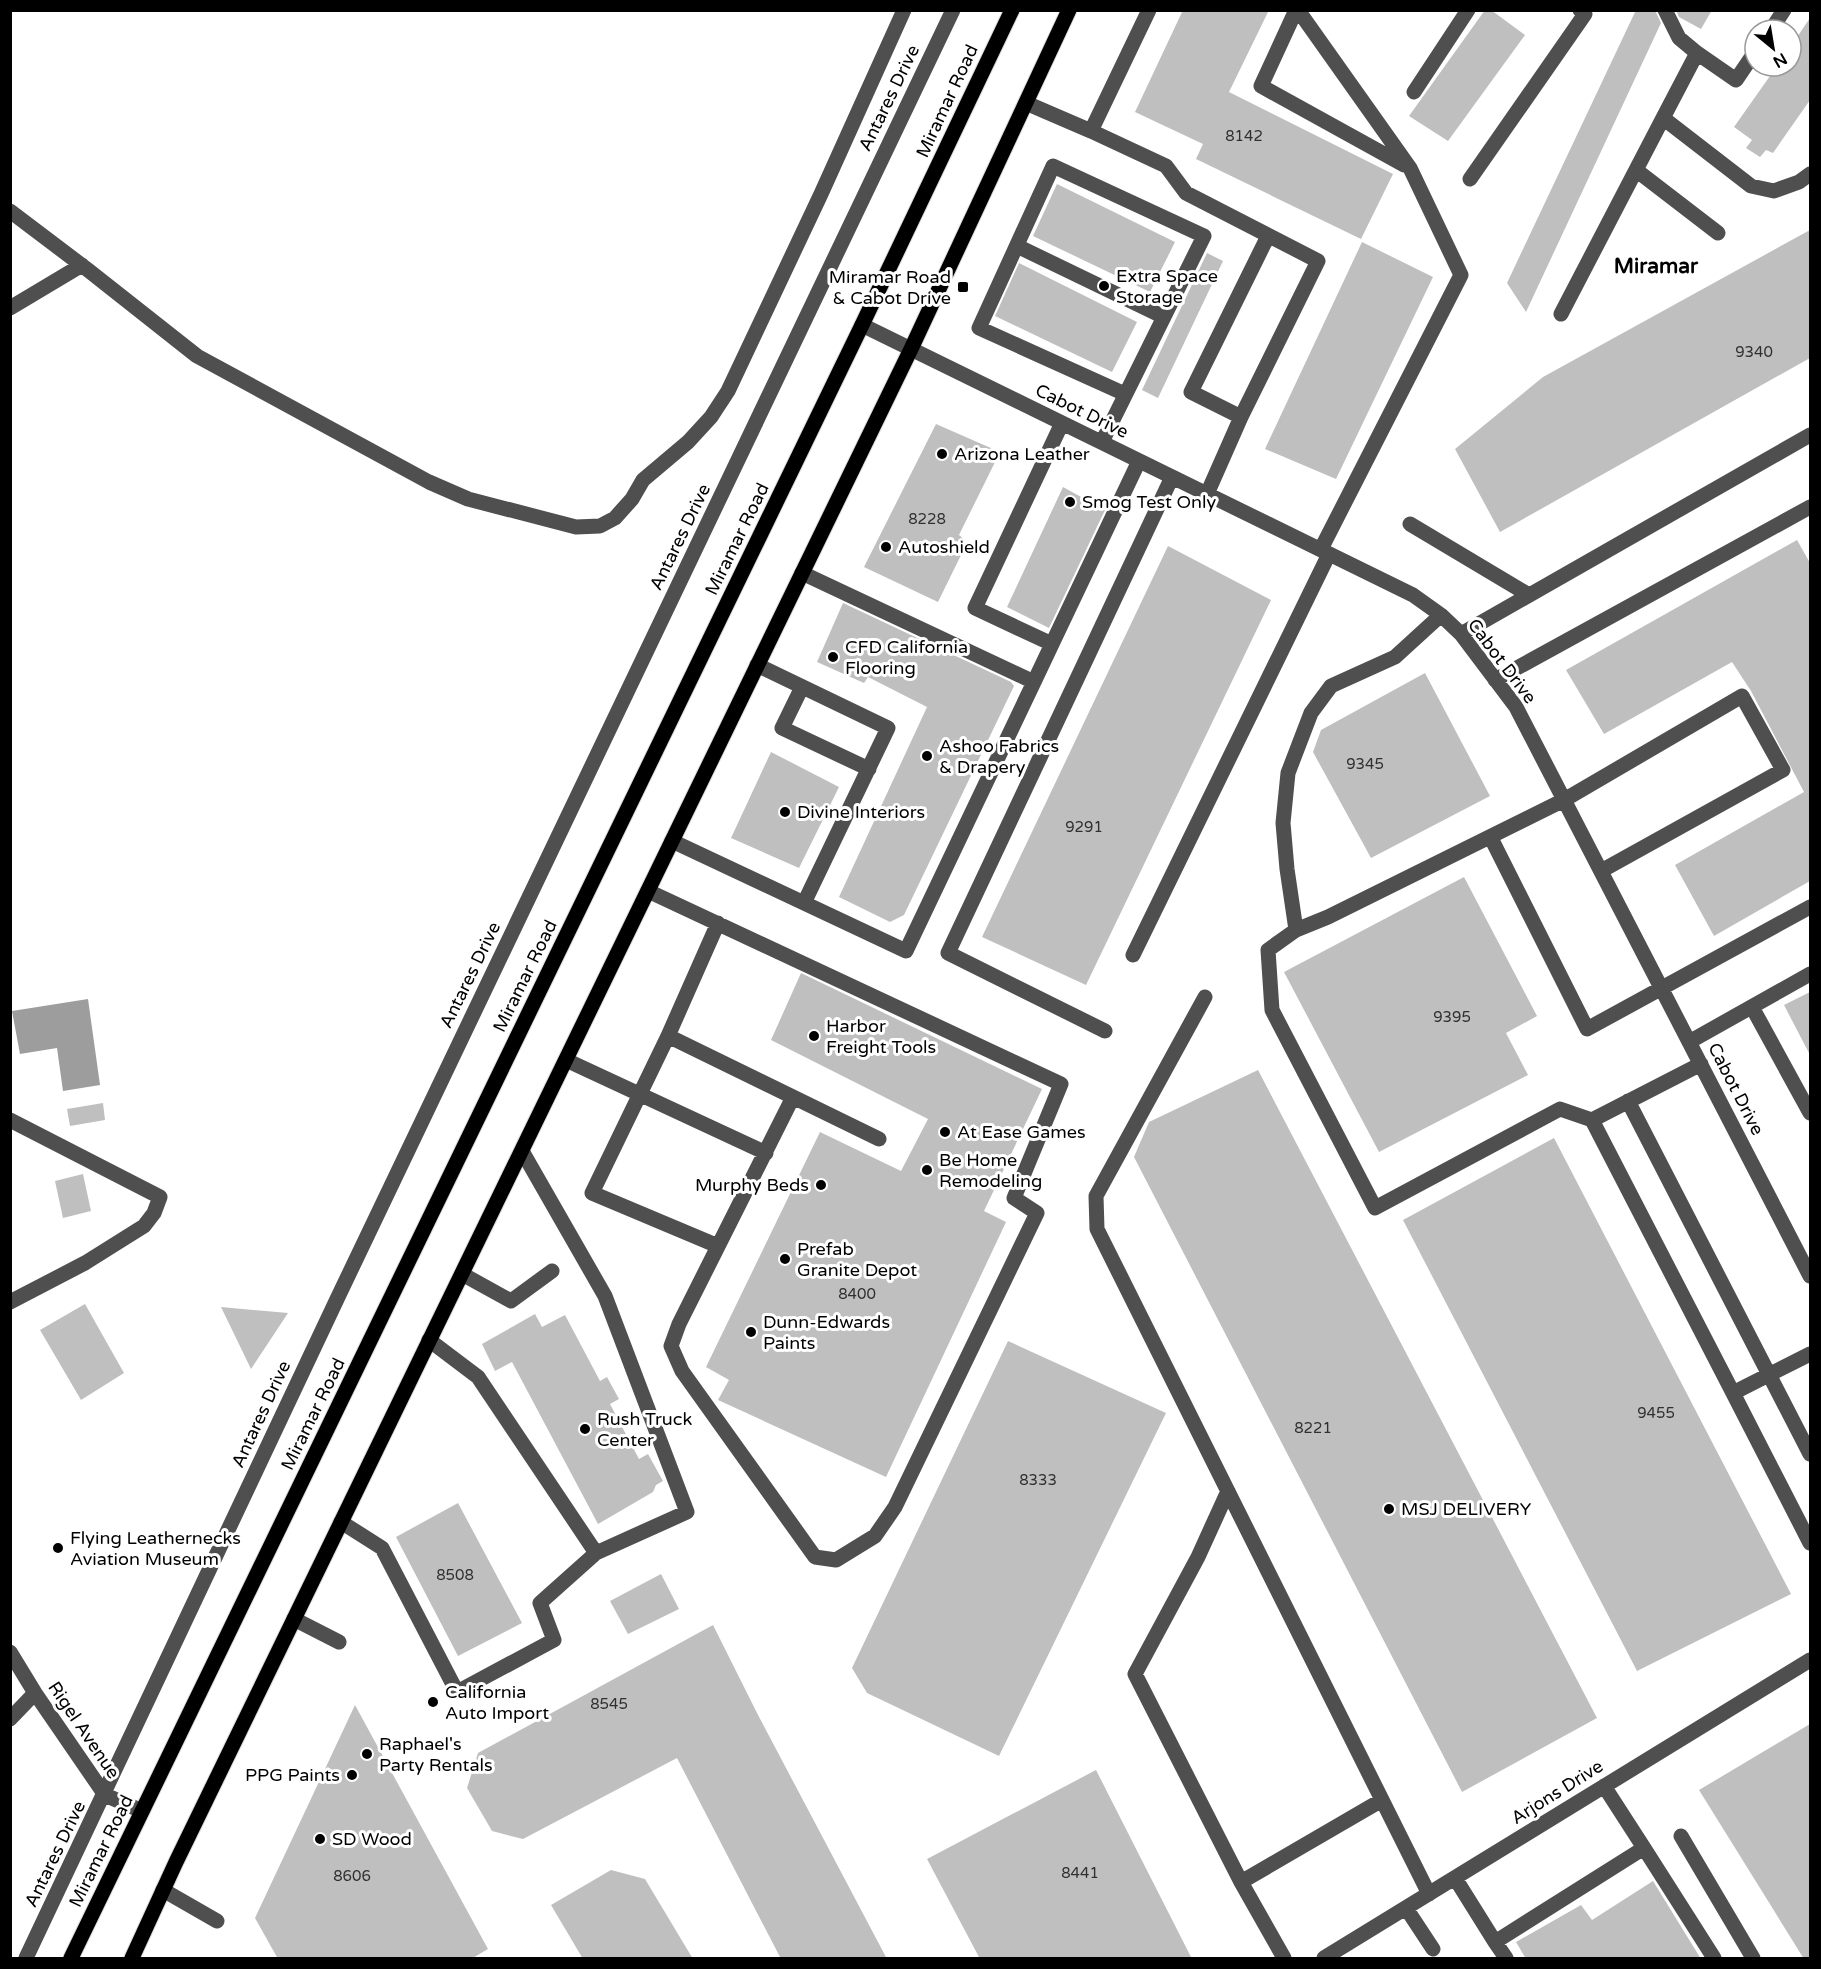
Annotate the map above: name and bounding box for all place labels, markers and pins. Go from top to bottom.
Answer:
place label: Extra Space Storage [1116,265,1218,308]
place label: Miramar Road & Cabot Drive [829,266,951,309]
marker: Extra Space Storage [1097,279,1111,293]
marker: Miramar Road & Cabot Drive [956,280,970,294]
place label: Arizona Leather [954,443,1090,465]
marker: Arizona Leather [935,447,949,461]
place label: Smog Test Only [1082,491,1216,513]
marker: Smog Test Only [1063,495,1077,509]
place label: Autoshield [898,536,990,558]
marker: Autoshield [879,540,893,554]
place label: CFD California Flooring [845,636,968,679]
marker: CFD California Flooring [826,650,840,664]
place label: Ashoo Fabrics & Drapery [939,735,1059,778]
marker: Ashoo Fabrics & Drapery [920,749,934,763]
place label: Divine Interiors [797,801,925,823]
marker: Divine Interiors [778,805,792,819]
place label: Harbor Freight Tools [826,1015,936,1058]
marker: Harbor Freight Tools [807,1029,821,1043]
place label: At Ease Games [957,1121,1086,1143]
marker: At Ease Games [938,1125,952,1139]
place label: Be Home Remodeling [939,1149,1042,1192]
marker: Be Home Remodeling [920,1163,934,1177]
place label: Murphy Beds [695,1174,809,1196]
marker: Murphy Beds [814,1178,828,1192]
place label: Prefab Granite Depot [797,1238,917,1281]
marker: Prefab Granite Depot [778,1252,792,1266]
place label: Dunn-Edwards Paints [763,1311,890,1354]
marker: Dunn-Edwards Paints [744,1325,758,1339]
place label: Rush Truck Center [597,1408,692,1451]
marker: Rush Truck Center [578,1422,592,1436]
place label: MSJ DELIVERY [1401,1498,1532,1520]
marker: MSJ DELIVERY [1382,1502,1396,1516]
place label: Flying Leathernecks Aviation Museum [70,1527,241,1570]
marker: Flying Leathernecks Aviation Museum [51,1541,65,1555]
place label: California Auto Import [445,1681,549,1724]
marker: California Auto Import [426,1695,440,1709]
place label: Raphael's Party Rentals [379,1733,493,1776]
marker: Raphael's Party Rentals [360,1747,374,1761]
place label: PPG Paints [245,1764,340,1786]
marker: PPG Paints [345,1768,359,1782]
place label: SD Wood [332,1828,412,1850]
marker: SD Wood [313,1832,327,1846]

